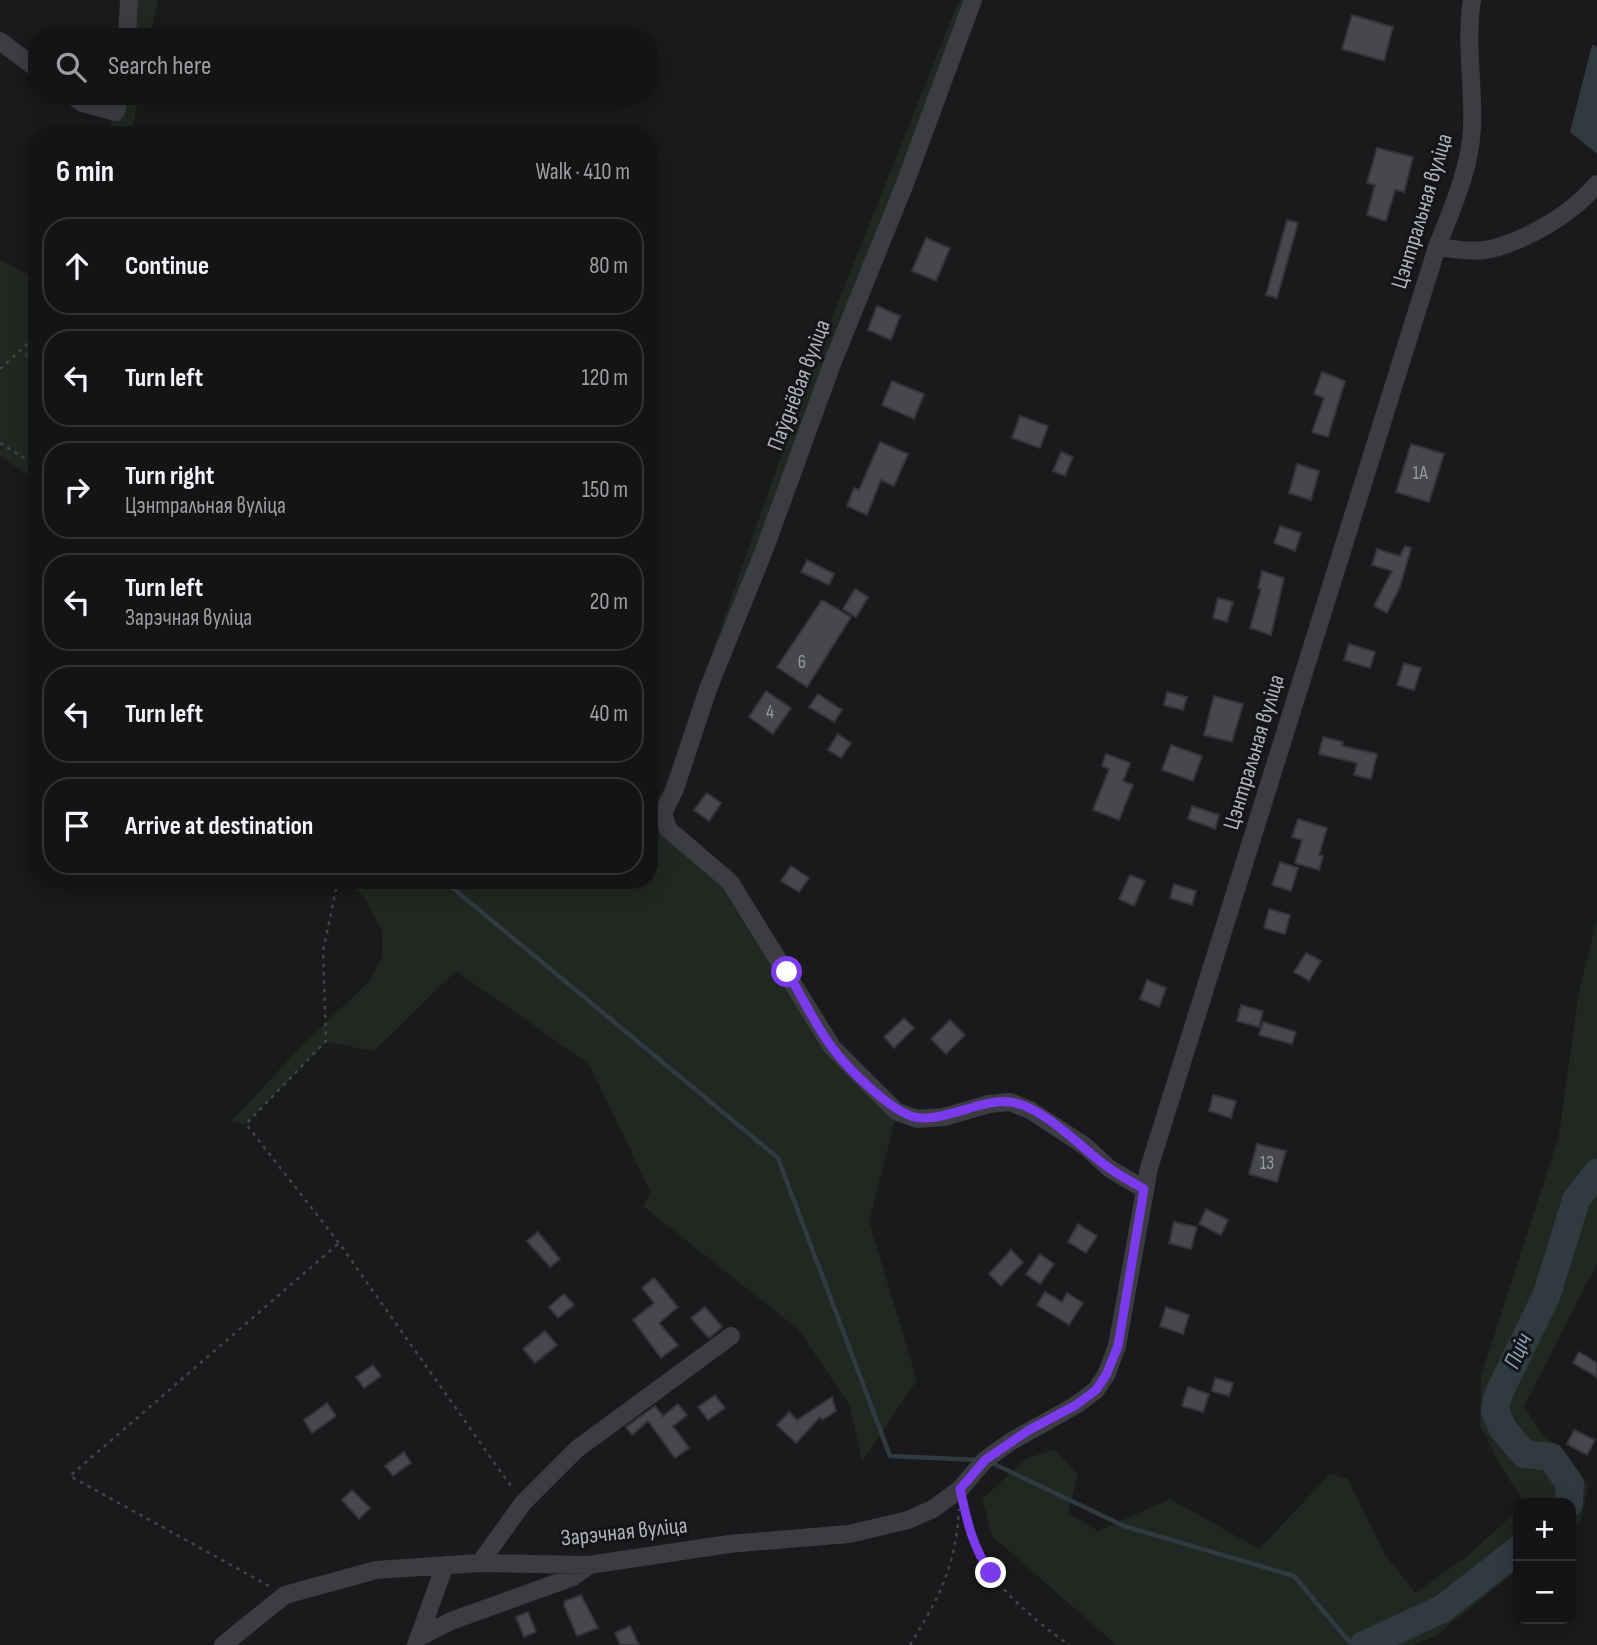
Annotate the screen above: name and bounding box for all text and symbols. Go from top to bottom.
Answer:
search box [28,28,658,105]
icon: search [52,48,90,86]
text: Search here [108,51,211,82]
street label: Цэнтральная вуліца [1385,130,1459,292]
text: 6 min [56,154,114,190]
text: Walk · 410 m [535,158,630,186]
icon: ahead [58,247,96,285]
text: Continue [125,251,209,282]
text: 80 m [589,252,628,280]
street label: Паўднёвая вуліца [761,316,837,454]
icon: left [58,359,96,397]
text: Turn left [125,363,203,394]
text: 120 m [582,364,628,392]
text: Turn right [125,461,214,492]
house number: 1А [1412,462,1428,485]
icon: right [58,471,96,509]
text: 150 m [582,476,628,504]
text: Цэнтральная вуліца [125,492,286,520]
text: Turn left [125,573,203,604]
icon: left [58,583,96,621]
text: 20 m [590,588,628,616]
text: Зарэчная вуліца [125,604,252,632]
house number: 6 [798,651,806,674]
street label: Цэнтральная вуліца [1217,671,1291,833]
icon: left [58,695,96,733]
text: Turn left [125,699,203,730]
text: 40 m [590,700,628,728]
house number: 4 [766,701,774,724]
icon: arrive [58,807,96,845]
text: Arrive at destination [125,811,313,842]
route start [771,956,802,987]
house number: 13 [1260,1152,1274,1175]
water label: Пціч [1497,1328,1539,1373]
map controls [1513,1498,1576,1624]
button: + [1513,1498,1576,1561]
street label: Зарэчная вуліца [559,1511,689,1553]
route end [975,1557,1006,1588]
button: − [1513,1561,1576,1624]

